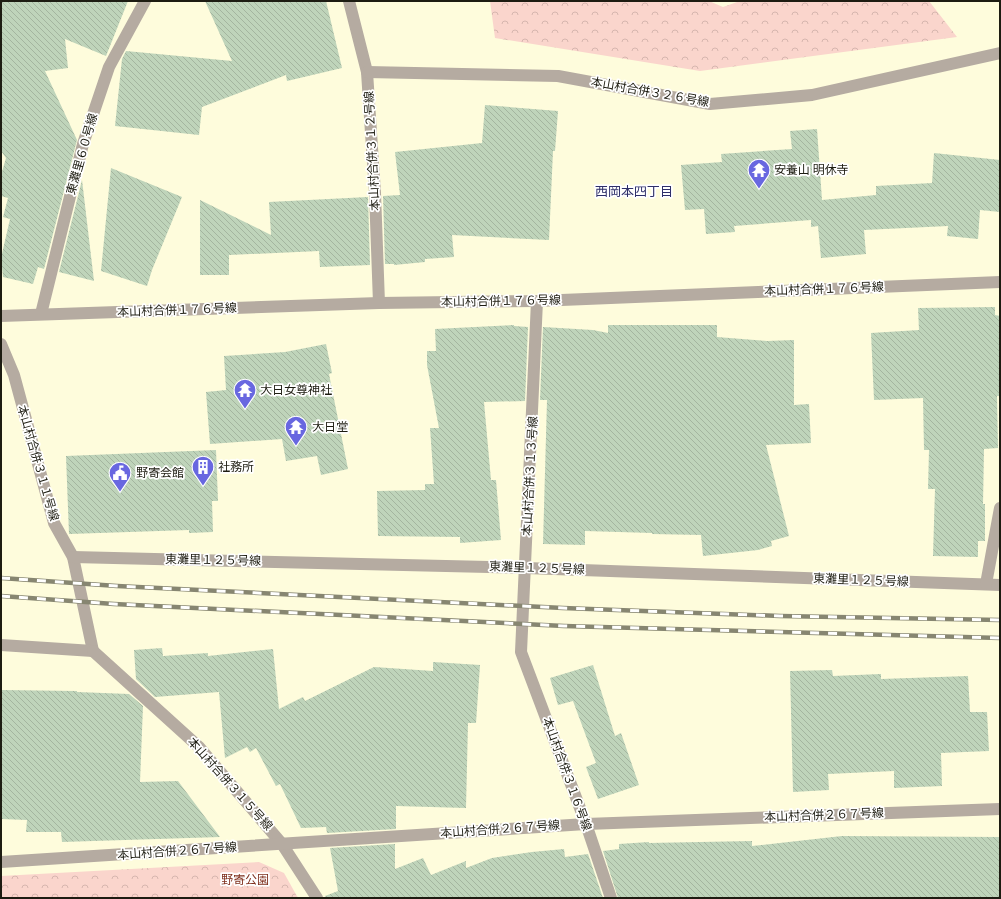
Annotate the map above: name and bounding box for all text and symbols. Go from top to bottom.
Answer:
street label: 本山村合併３２６号線 [590,74,710,110]
street label: 本山村合併３１２号線 [361,91,383,211]
street label: 東灘里６０号線 [63,111,101,197]
temple icon: 安養山 明休寺 [746,157,772,190]
place label: 安養山 明休寺 [774,162,849,178]
district label: 西岡本四丁目 [595,183,673,200]
street label: 本山村合併１７６号線 [764,279,884,299]
street label: 本山村合併１７６号線 [441,292,561,310]
street label: 本山村合併１７６号線 [117,300,237,320]
temple icon: 大日女尊神社 [232,377,258,410]
place label: 大日女尊神社 [260,382,332,398]
street label: 本山村合併３１１号線 [14,403,62,523]
temple icon: 大日堂 [283,414,309,447]
street label: 本山村合併３１３号線 [519,416,541,536]
place label: 大日堂 [312,419,348,435]
building icon: 社務所 [190,454,216,487]
place label: 社務所 [218,459,254,475]
public building icon: 野寄会館 [107,460,133,493]
place label: 野寄会館 [136,465,184,481]
street label: 東灘里１２５号線 [165,551,261,569]
street label: 東灘里１２５号線 [489,558,585,578]
street label: 東灘里１２５号線 [813,570,909,590]
street label: 本山村合併３１６号線 [539,715,595,833]
street label: 本山村合併３１５号線 [184,734,276,834]
street label: 本山村合併２６７号線 [764,805,884,825]
street label: 本山村合併２６７号線 [440,817,560,841]
street label: 本山村合併２６７号線 [117,839,237,863]
park label: 野寄公園 [221,872,269,888]

